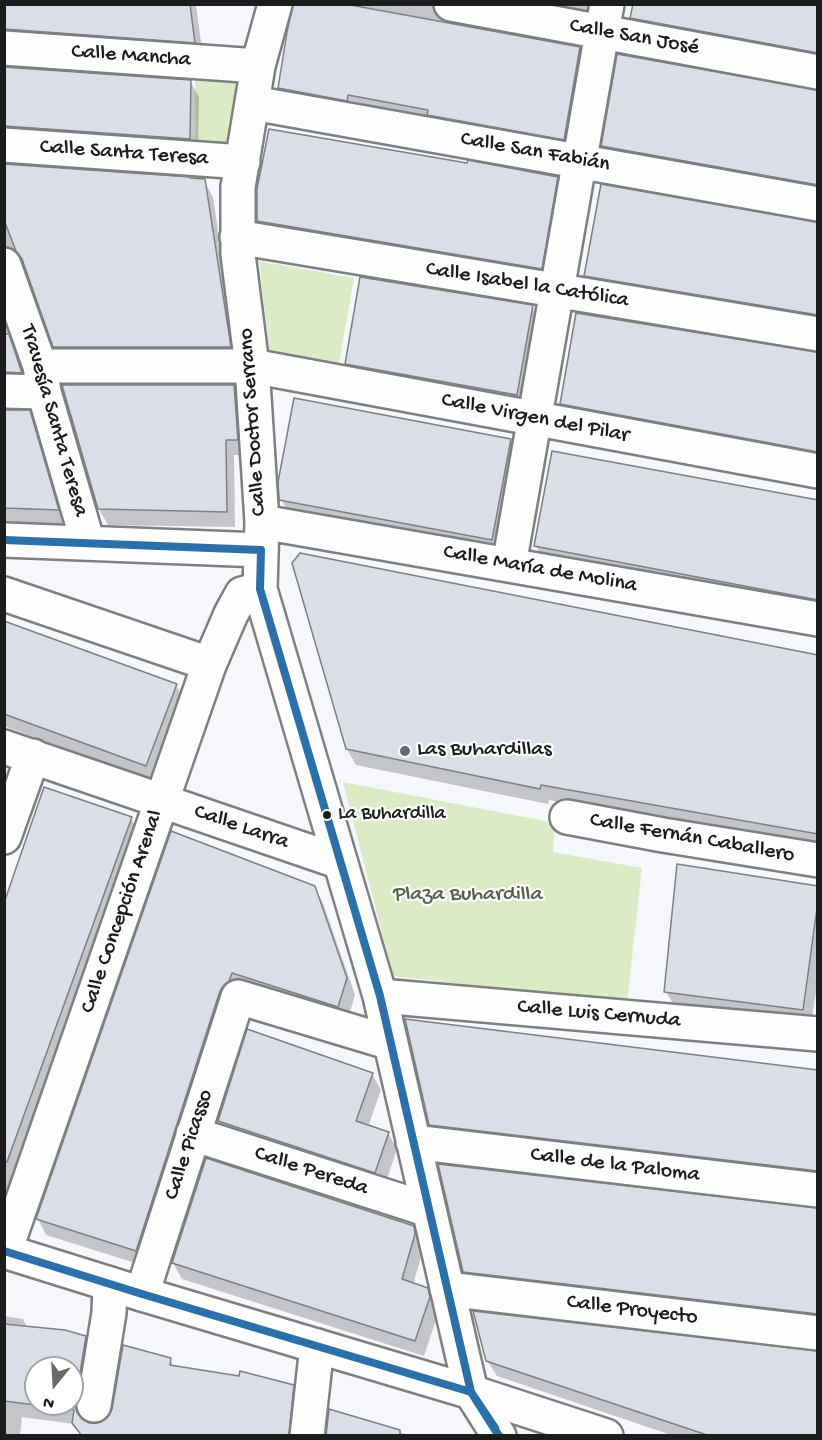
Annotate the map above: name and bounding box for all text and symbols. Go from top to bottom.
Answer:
street label: Calle San José [567,14,701,62]
street label: Calle Mancha [70,40,192,74]
street label: Calle San Fabián [458,127,612,179]
street label: Calle Santa Teresa [39,135,209,173]
street label: Calle Isabel la Católica [424,257,630,315]
street label: Travesía Santa Teresa [13,322,93,520]
street label: Calle Doctor Serrano [234,327,274,517]
street label: Calle Virgen del Pilar [439,388,631,450]
street label: Calle María de Molina [441,540,639,600]
place label: Las Buhardillas [417,738,552,764]
marker: Las Buhardillas [398,744,412,758]
street label: Calle Larra [190,799,292,857]
place label: La Buhardilla [338,803,446,827]
street label: Calle Concepción Arenal [76,807,170,1017]
street label: Calle Fernán Caballero [588,808,796,870]
marker: La Buhardilla [321,809,333,821]
park label: Plaza Buhardilla [393,883,543,909]
street label: Calle Luis Cernuda [516,995,682,1035]
street label: Calle Picasso [160,1086,220,1204]
street label: Calle Pereda [251,1141,371,1203]
street label: Calle de la Paloma [529,1143,701,1189]
street label: Calle Proyecto [565,1290,699,1332]
north arrow [24,1356,84,1416]
text: N [41,1391,57,1412]

